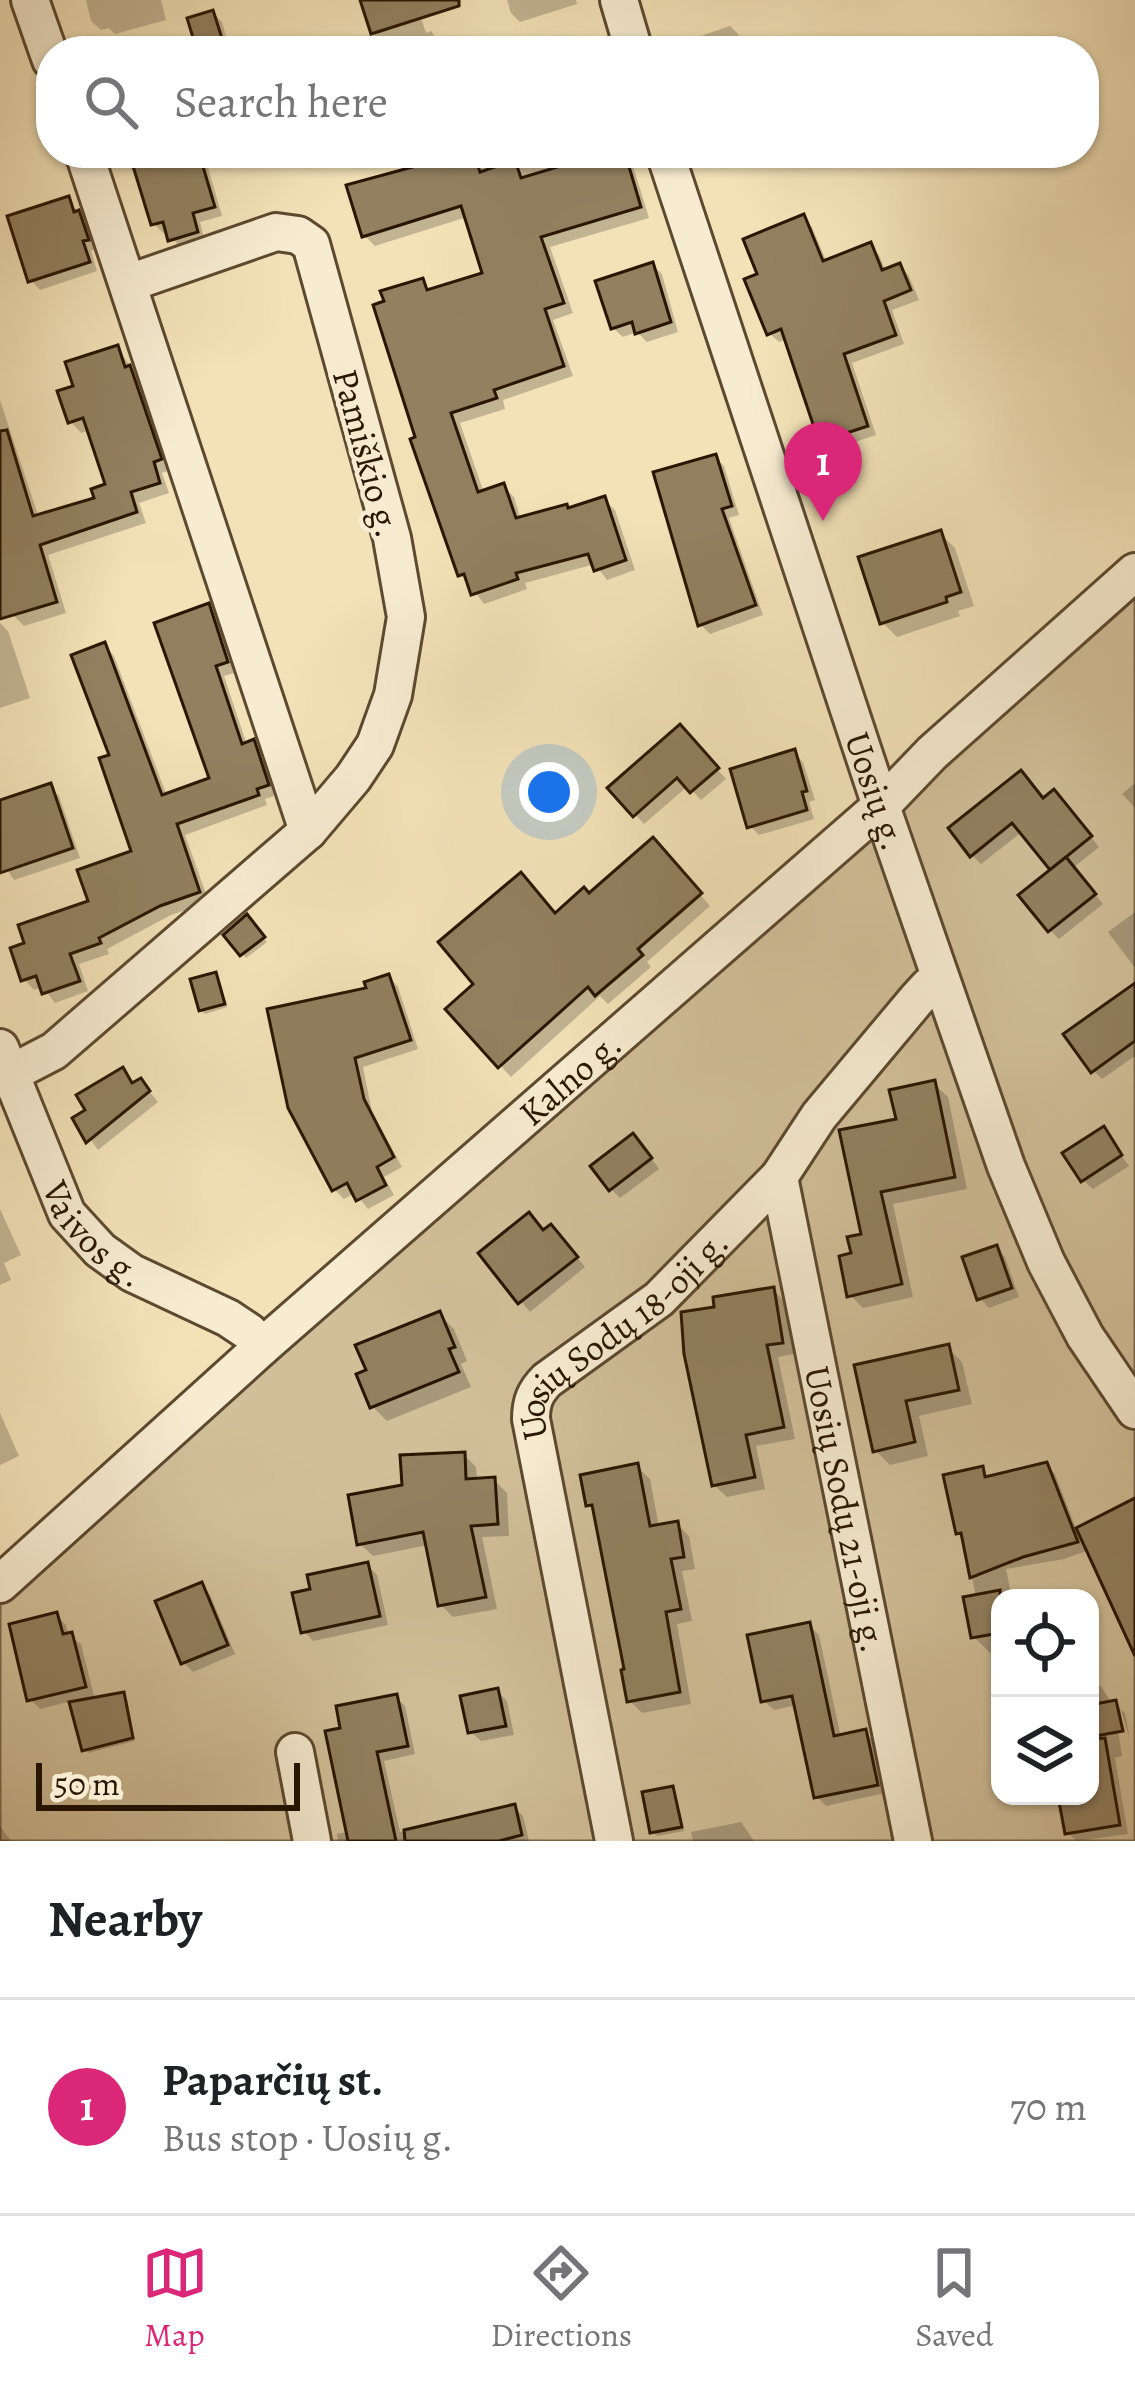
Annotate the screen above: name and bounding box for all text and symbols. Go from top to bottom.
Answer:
search box [36,36,1099,168]
icon: search [78,69,144,135]
text: Search here [174,71,388,133]
street label: Pamiškio g. [321,363,413,543]
pin: 1 [784,422,862,521]
street label: Uosių g. [834,726,919,857]
your location [519,762,579,822]
street label: Kalno g. [508,1020,632,1137]
street label: Vaivos g. [31,1172,149,1298]
street label: Uosių Sodų 18-oji g. [506,1218,739,1444]
street label: Uosių Sodų 21-oji g. [793,1362,899,1657]
map controls [991,1589,1099,1805]
button: locate [991,1589,1099,1697]
button: layers [991,1697,1099,1805]
scale bar [36,1757,300,1810]
text: 50 m [54,1761,120,1806]
text: Nearby [48,1884,202,1954]
text: Paparčių st. [162,2049,383,2111]
text: 1 [80,2080,94,2133]
text: 70 m [1010,2080,1087,2133]
text: Bus stop · Uosių g. [162,2111,453,2164]
tab: Map [142,2240,208,2357]
tab: Directions [491,2240,632,2357]
tab: Saved [915,2240,993,2357]

